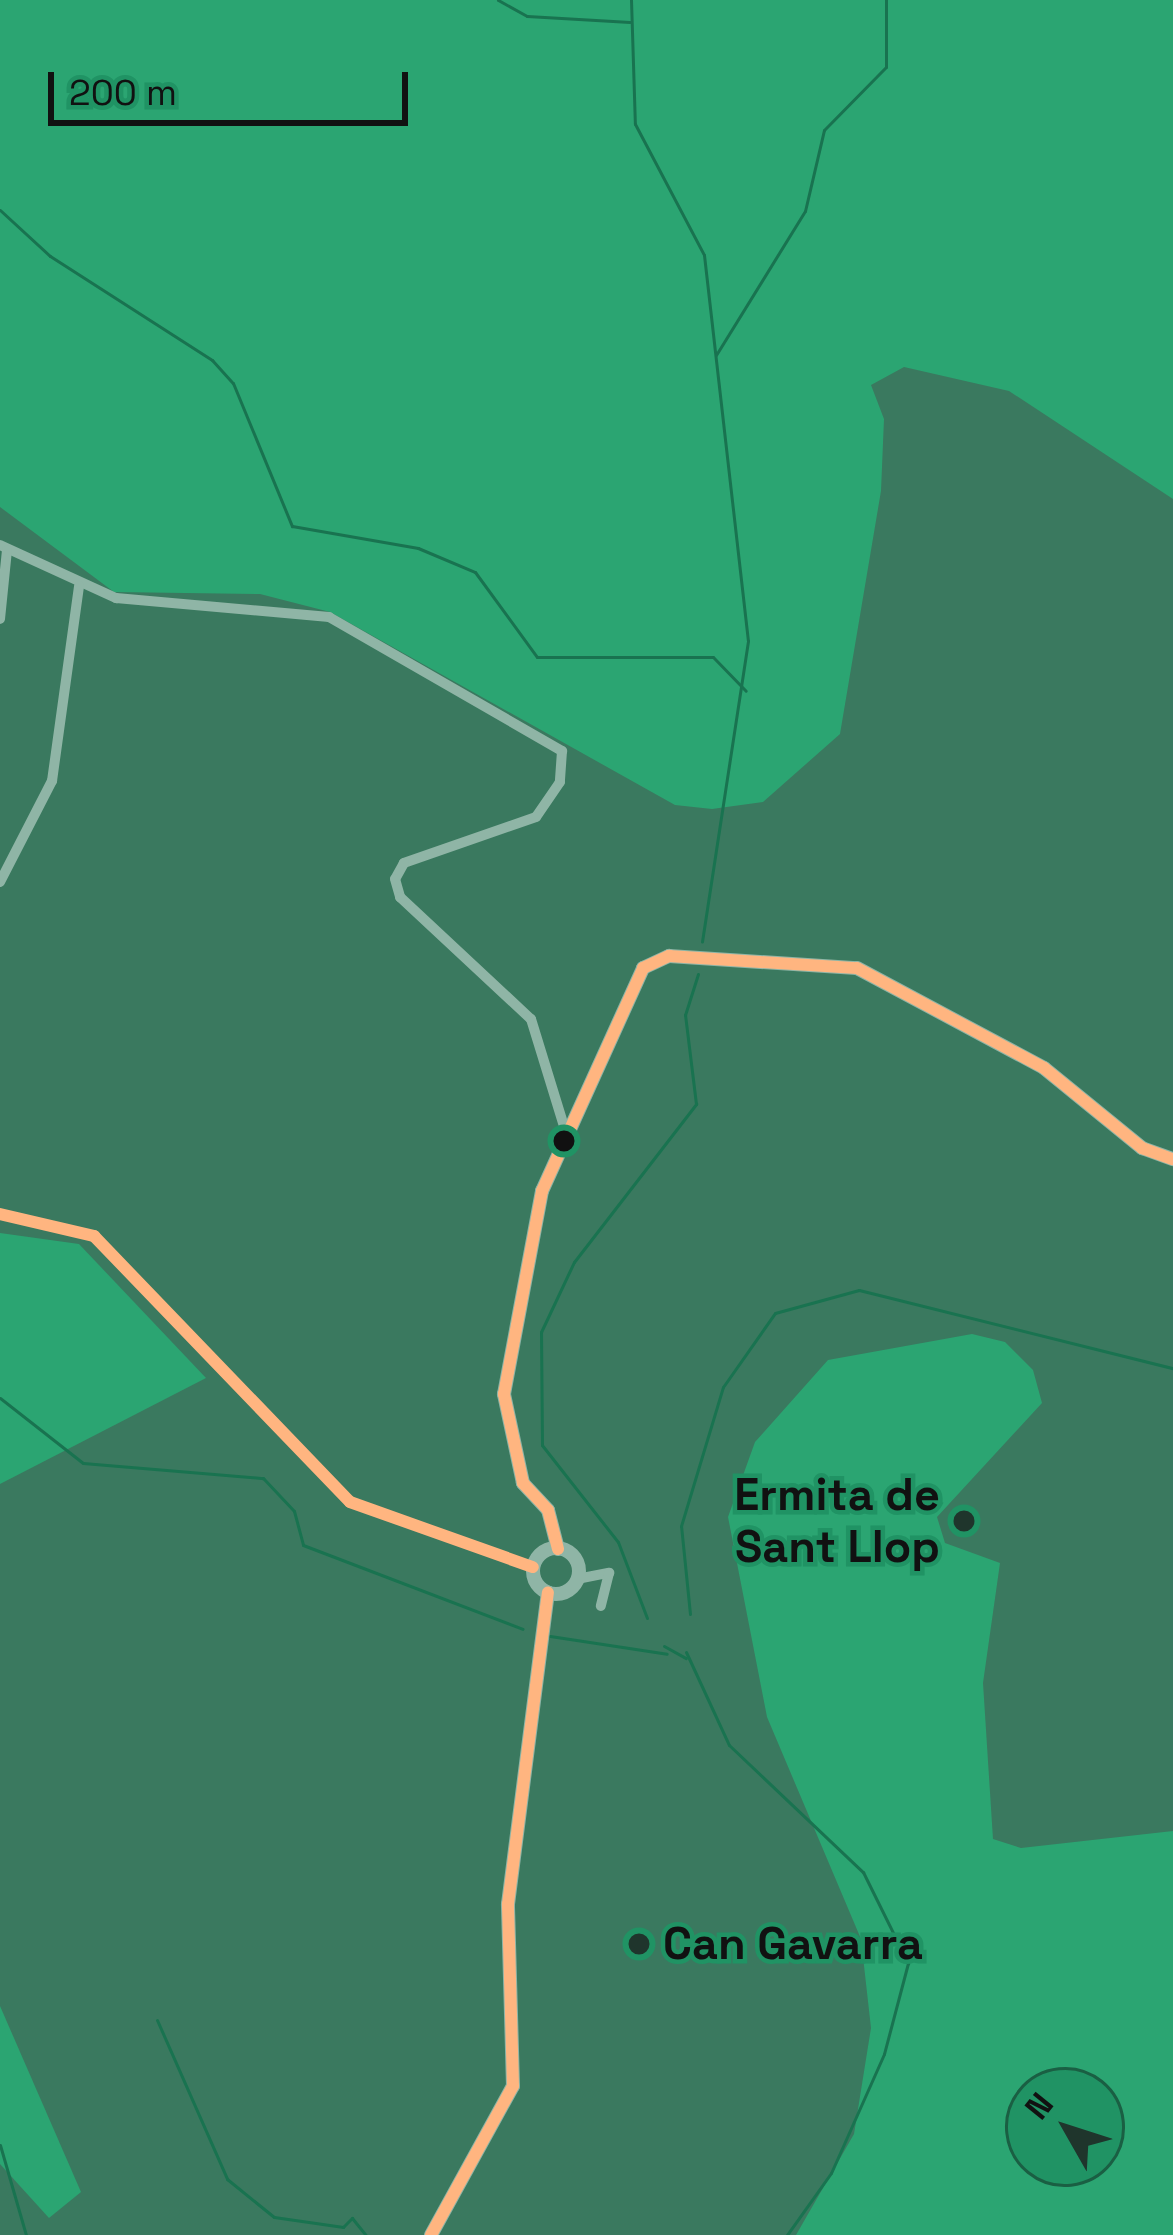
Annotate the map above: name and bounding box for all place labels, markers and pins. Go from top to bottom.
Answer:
unlabelled marker [553,1130,575,1152]
place label: Ermita de Sant Llop [734,1468,940,1574]
marker: Ermita de Sant Llop [951,1508,977,1534]
place label: Can Gavarra [663,1917,923,1971]
marker: Can Gavarra [626,1931,652,1957]

